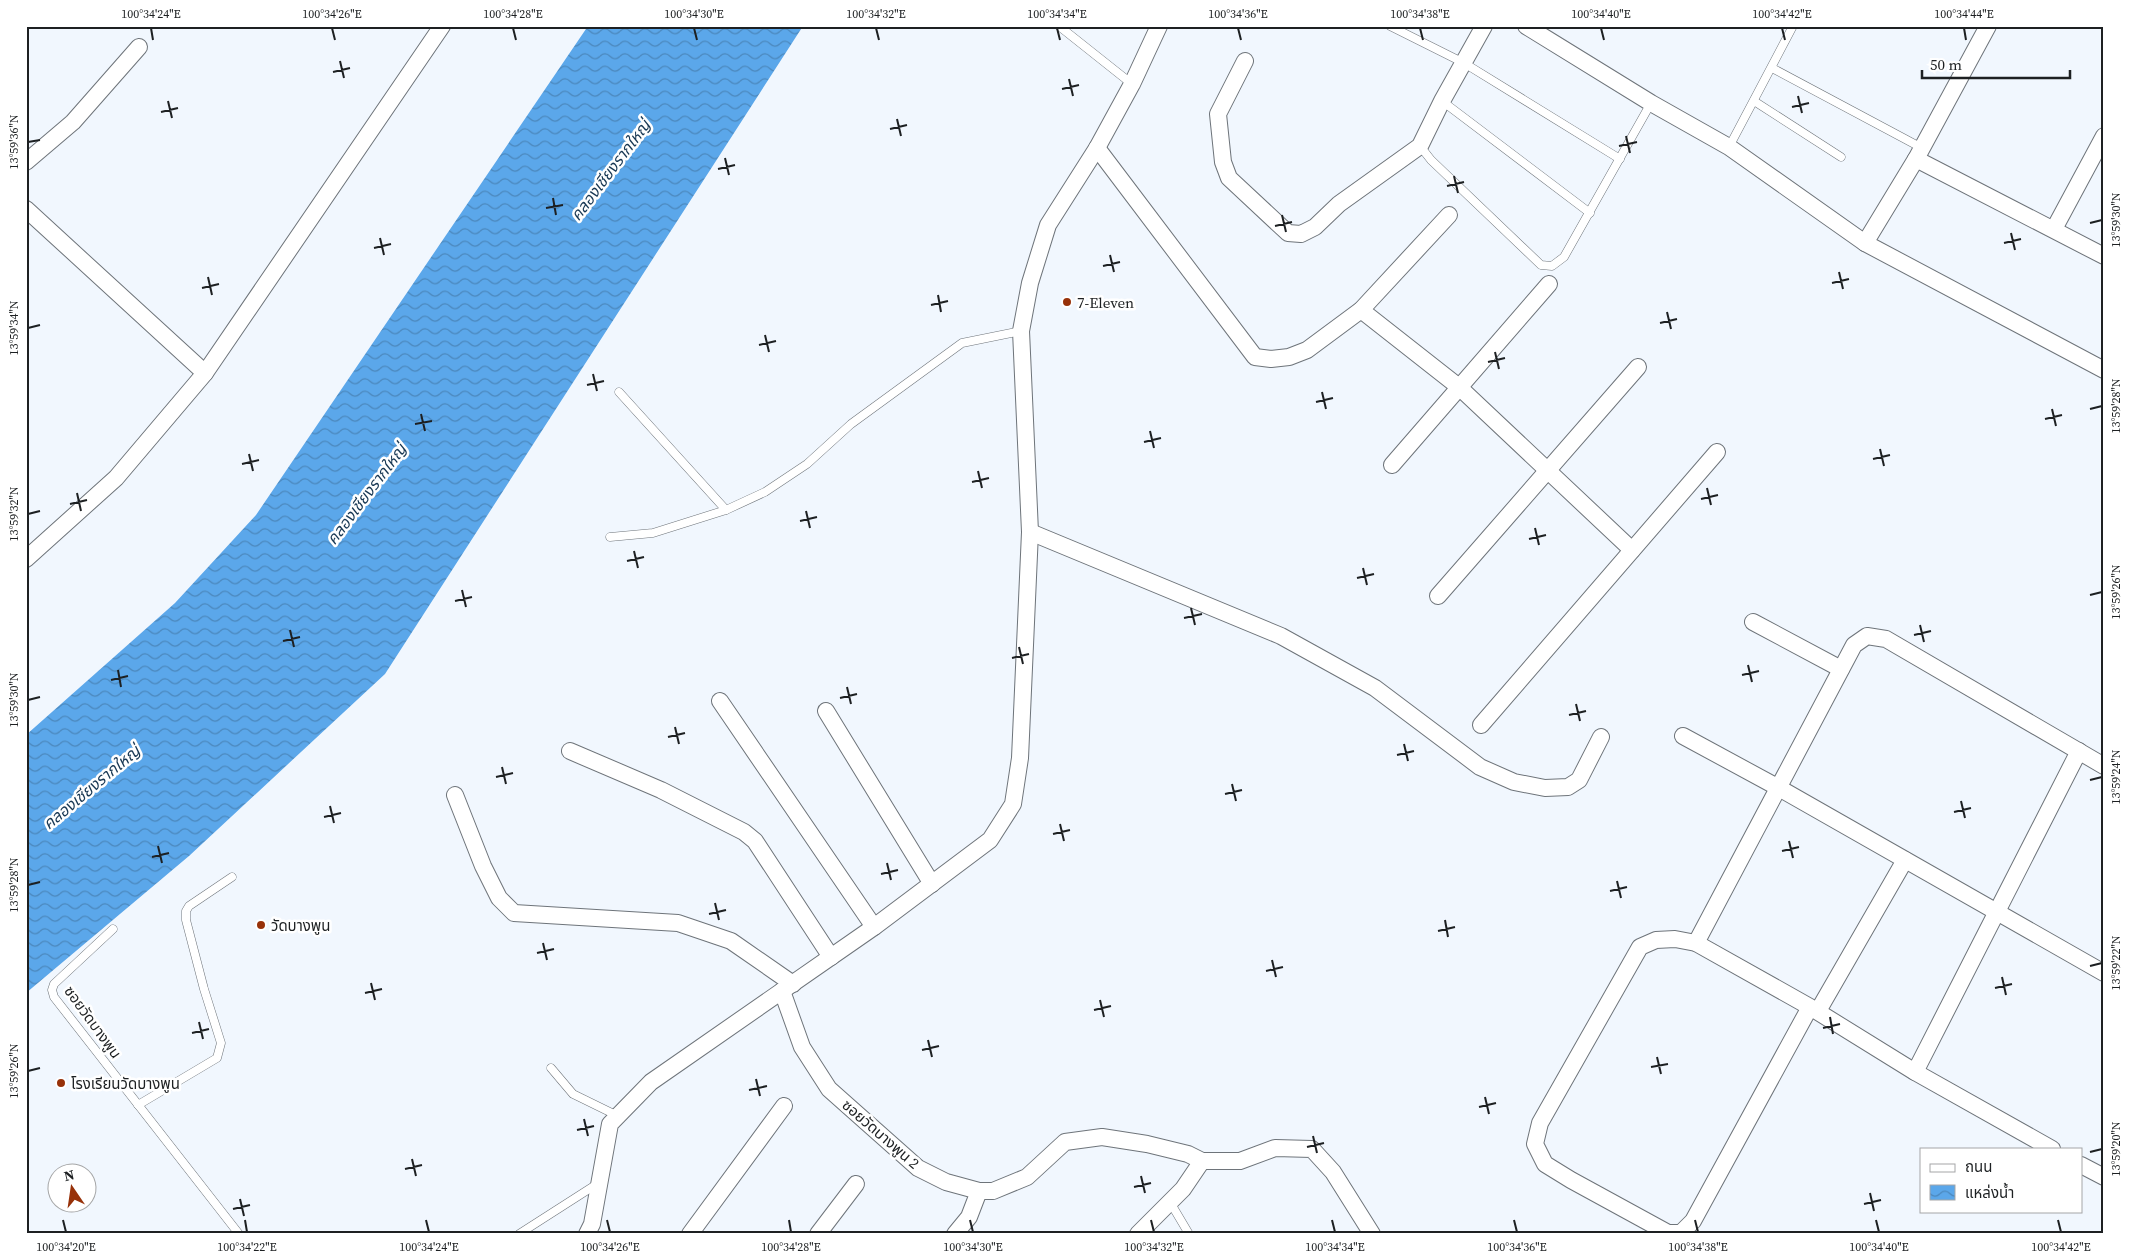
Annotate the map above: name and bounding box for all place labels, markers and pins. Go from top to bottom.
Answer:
place label: 7-Eleven [1077,292,1134,313]
marker: 7-Eleven [1061,296,1073,308]
place label: วัดบางพูน [271,915,330,936]
marker: วัดบางพูน [255,919,267,931]
place label: โรงเรียนวัดบางพูน [71,1073,180,1094]
marker: โรงเรียนวัดบางพูน [55,1077,67,1089]

